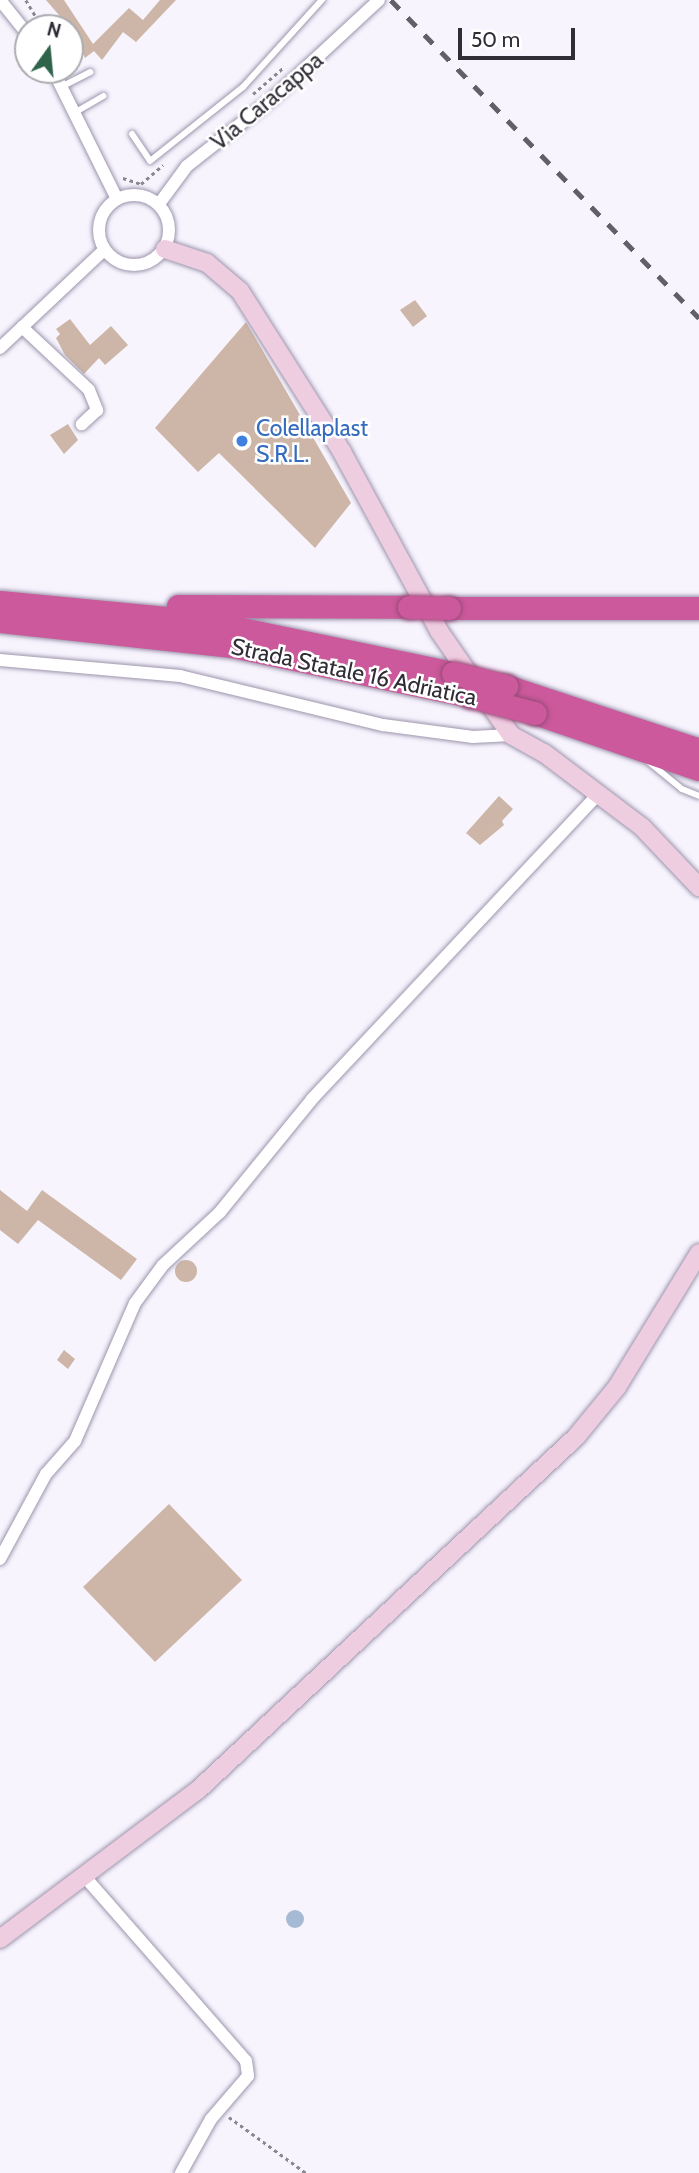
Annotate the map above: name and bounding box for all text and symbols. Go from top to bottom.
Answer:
north arrow [14,14,84,84]
scale bar [461,14,578,58]
text: N [45,17,64,43]
text: 50 m [471,27,520,52]
street label: Via Caracappa [205,46,329,156]
place label: Colellaplast S.R.L. [256,414,368,468]
marker: Colellaplast S.R.L. [234,433,250,449]
street label: Strada Statale 16 Adriatica [229,632,479,712]

